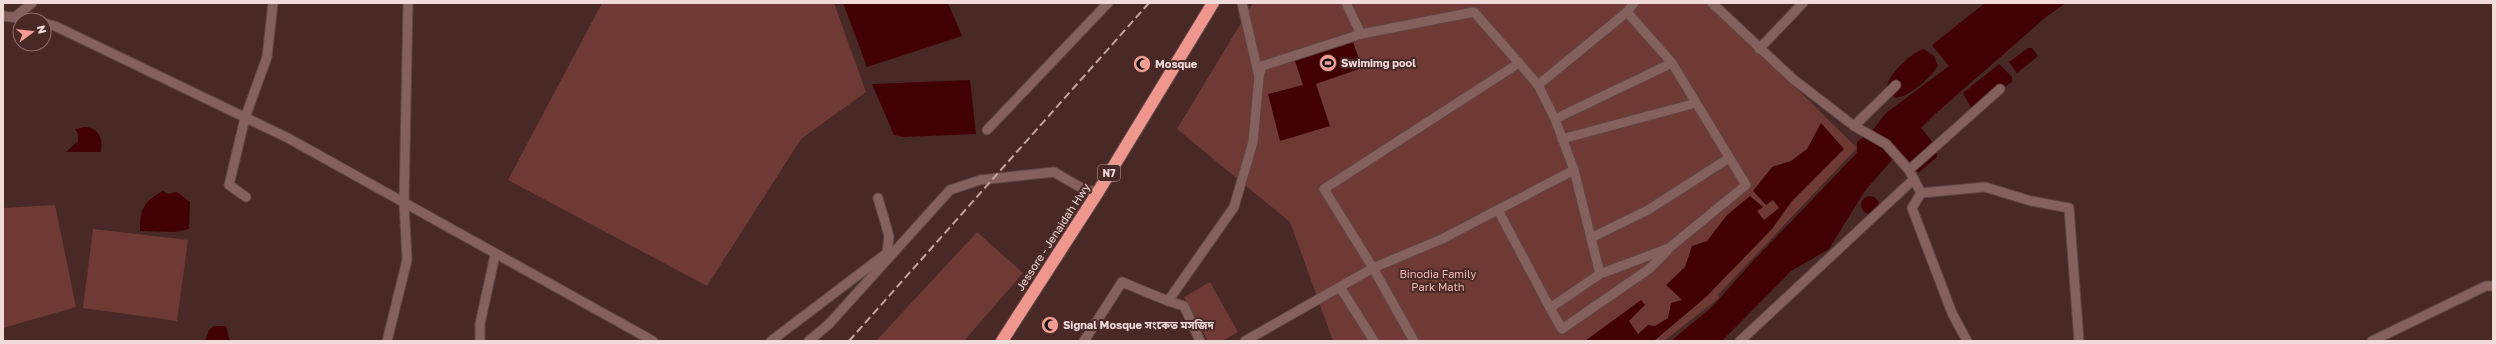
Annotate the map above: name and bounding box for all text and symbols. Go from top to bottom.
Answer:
north arrow [12,12,52,52]
text: N [35,24,50,35]
sports icon: Swimimg pool [1318,53,1338,73]
mosque icon: Mosque [1132,54,1152,74]
place label: Swimimg pool [1341,56,1416,69]
place label: Mosque [1155,57,1198,70]
road number: N7 [1098,165,1120,181]
street label: Jessore - Jenaidah Hwy [1013,181,1092,293]
park label: Binodia Family Park Math [1399,267,1477,293]
mosque icon: Signal Mosque সংকেত মসজিদ [1040,315,1060,335]
place label: Signal Mosque সংকেত মসজিদ [1063,318,1215,331]

